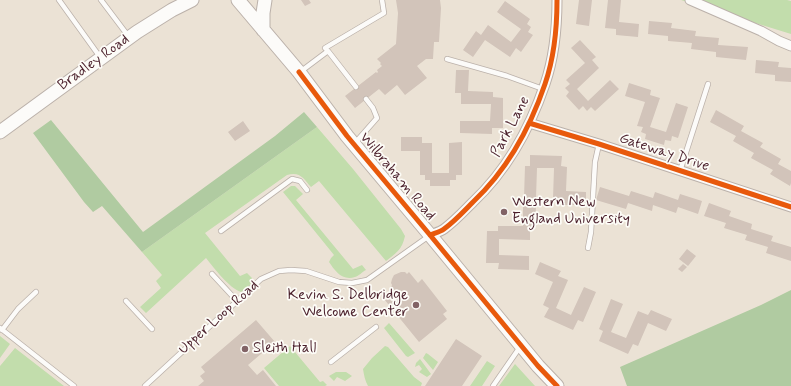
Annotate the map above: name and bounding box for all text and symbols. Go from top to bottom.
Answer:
street label: Bradley Road [55,31,133,95]
street label: Park Lane [488,94,534,160]
street label: Wilbraham Road [355,129,439,225]
street label: Gateway Drive [617,130,711,176]
place label: Western New England University [512,194,630,229]
marker: Western New England University [499,207,509,217]
street label: Upper Loop Road [175,277,263,359]
place label: Kevin S. Delbridge Welcome Center [288,287,408,322]
marker: Kevin S. Delbridge Welcome Center [411,300,421,310]
place label: Sleith Hall [253,340,316,358]
marker: Sleith Hall [240,344,250,354]

